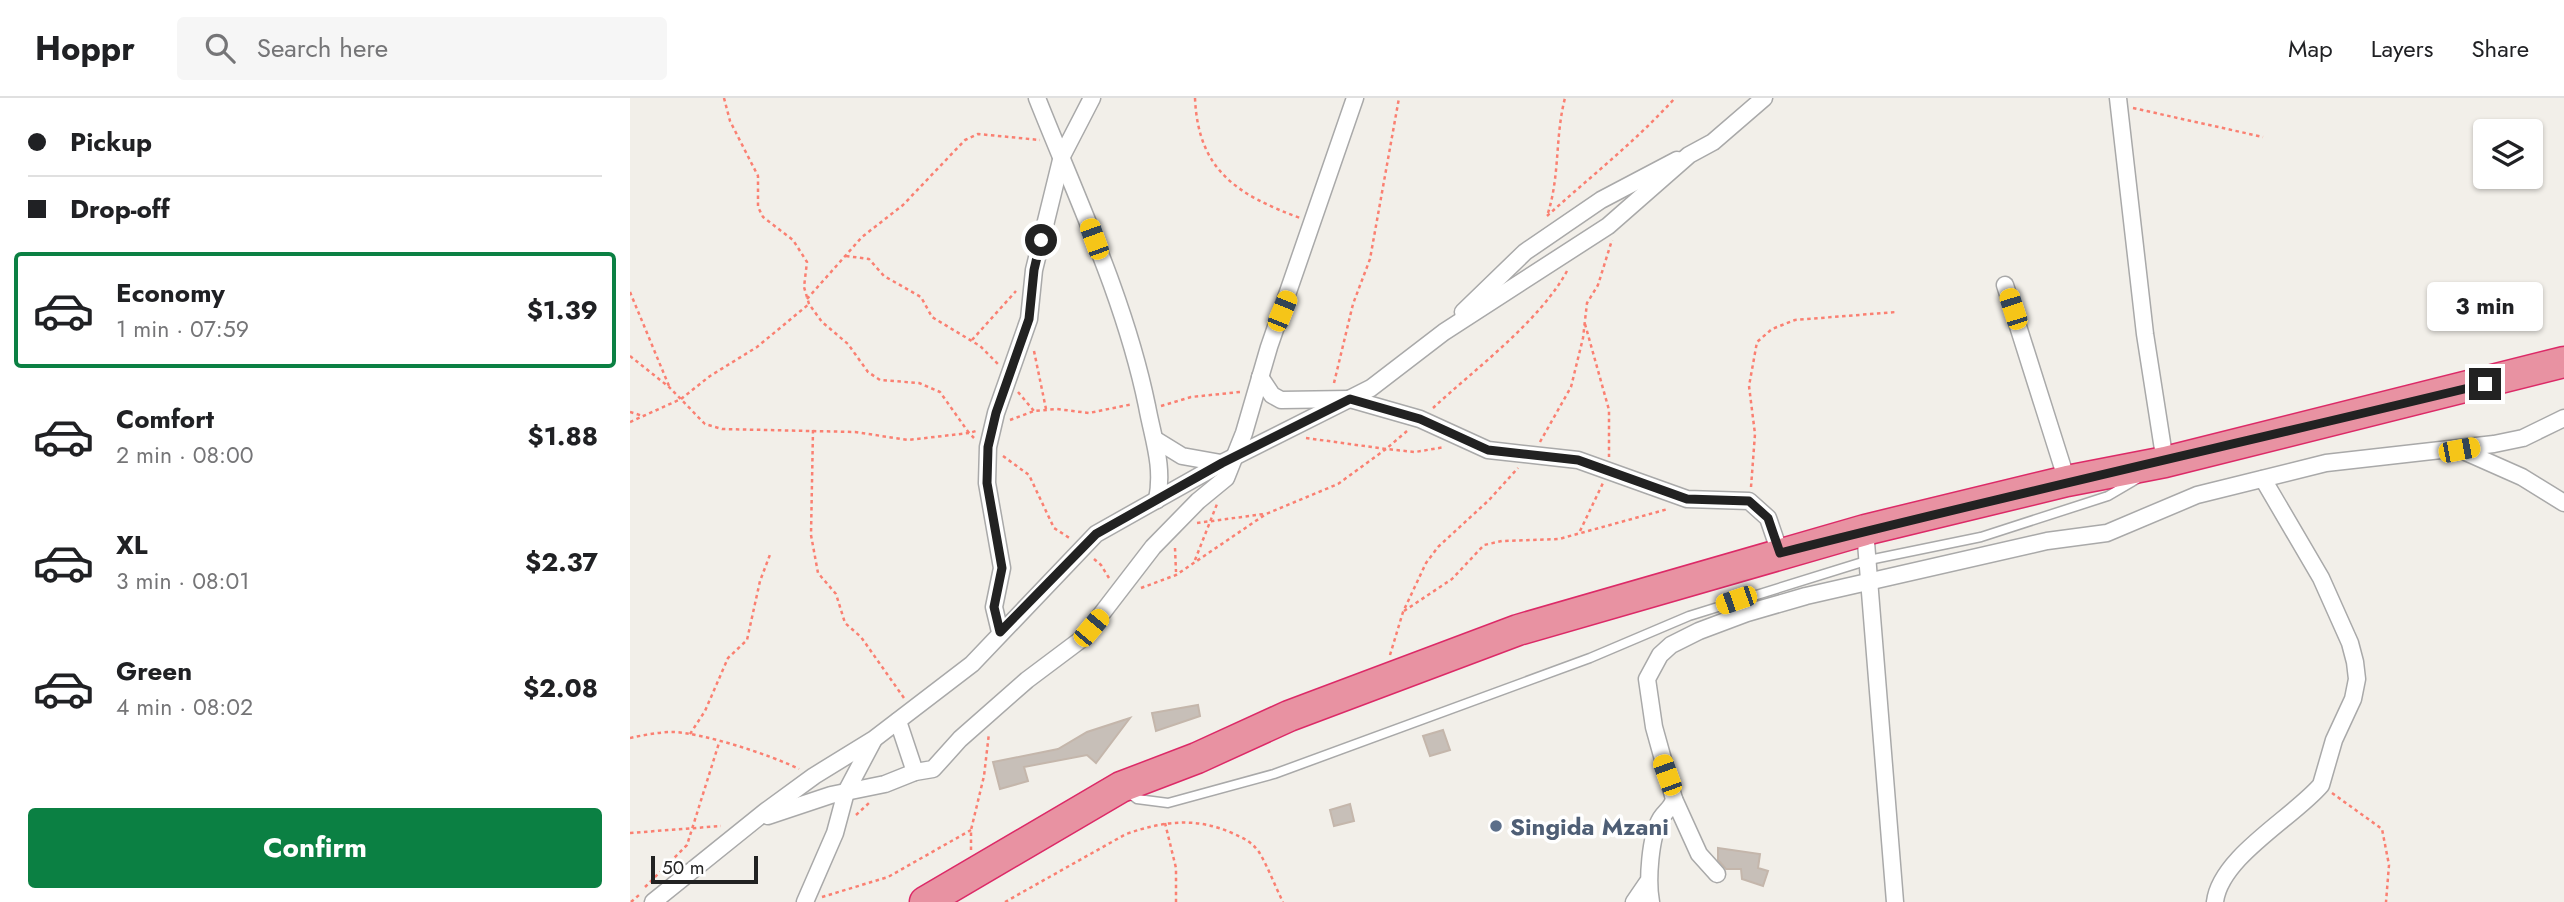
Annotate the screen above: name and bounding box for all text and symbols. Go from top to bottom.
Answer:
search box [177,17,667,80]
text: Hoppr [35,25,135,72]
icon: search [201,29,239,67]
text: Search here [257,29,388,67]
text: Map [2288,31,2333,66]
text: Layers [2371,31,2433,66]
text: Share [2471,31,2529,66]
map controls [2473,119,2543,189]
button: layers [2473,119,2543,189]
text: Pickup [70,123,152,161]
text: Drop-off [70,190,170,228]
car [1077,216,1112,262]
route start [1025,224,1057,256]
text: Economy [116,274,225,312]
icon: car [32,279,95,342]
callout: 3 min [2427,282,2543,331]
car [1997,286,2030,332]
car [1265,288,1300,334]
text: 3 min [2455,289,2515,323]
text: $1.39 [527,291,598,329]
text: 1 min · 07:59 [116,312,249,346]
route end [2469,368,2501,400]
text: Comfort [116,400,214,438]
icon: car [32,405,95,468]
text: $1.88 [528,417,598,455]
car [2437,436,2482,464]
text: 2 min · 08:00 [116,438,254,472]
text: XL [116,526,148,564]
icon: car [32,531,95,594]
text: $2.37 [525,543,598,581]
text: 3 min · 08:01 [116,564,250,598]
car [1713,583,1760,617]
car [1070,605,1113,651]
text: Green [116,652,192,690]
icon: car [32,657,95,720]
text: $2.08 [523,669,598,707]
text: 4 min · 08:02 [116,690,253,724]
car [1650,752,1685,798]
button: Confirm [28,808,602,888]
place label: Singida Mzani [1510,809,1669,844]
marker: Singida Mzani [1488,818,1504,834]
scale bar [651,853,758,885]
text: 50 m [662,854,705,881]

